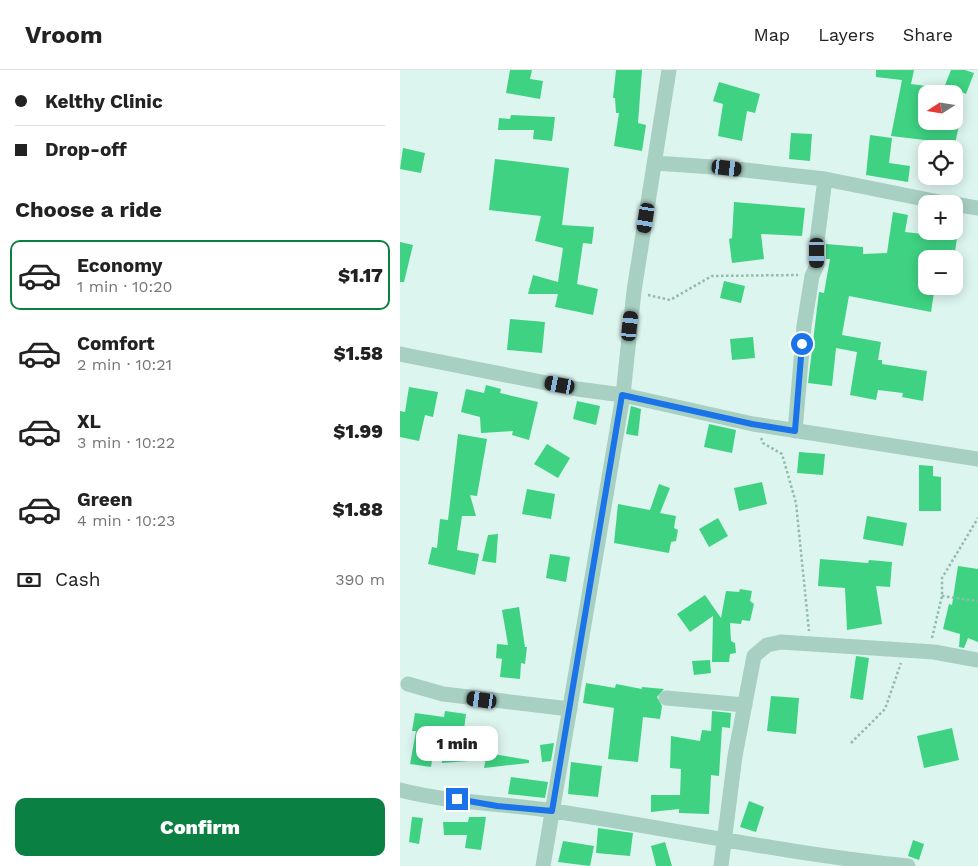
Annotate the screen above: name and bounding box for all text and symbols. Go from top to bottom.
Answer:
text: Vroom [25,21,103,49]
text: Map [753,24,790,45]
text: Layers [818,24,875,45]
text: Share [903,24,953,45]
north arrow [918,85,962,130]
map controls [918,85,963,295]
text: Kelthy Clinic [45,90,163,113]
text: Drop-off [45,138,127,161]
button: locate [918,140,963,185]
car [711,159,742,177]
button: + [918,195,963,240]
text: Choose a ride [15,197,162,222]
car [636,202,655,234]
car [809,238,824,268]
button: − [918,250,963,295]
icon: car [17,253,62,298]
text: Economy [77,254,162,277]
text: $1.17 [338,264,383,287]
text: 1 min · 10:20 [77,277,173,296]
car [620,310,639,342]
icon: car [17,331,62,376]
text: Comfort [77,332,155,355]
route start [791,333,813,355]
text: $1.58 [333,342,383,365]
text: 2 min · 10:21 [77,355,172,374]
car [543,375,576,395]
icon: car [17,409,62,454]
text: XL [77,410,101,433]
text: $1.99 [333,420,383,443]
text: 3 min · 10:22 [77,433,175,452]
icon: car [17,487,62,532]
text: Green [77,488,133,511]
text: $1.88 [333,498,383,521]
text: 4 min · 10:23 [77,511,175,530]
icon: cash [15,566,43,594]
text: Cash [55,568,101,591]
text: 390 m [335,570,385,589]
car [466,690,497,710]
callout: 1 min [416,726,498,762]
text: 1 min [436,734,478,753]
route end [446,788,468,810]
button: Confirm [15,798,385,856]

